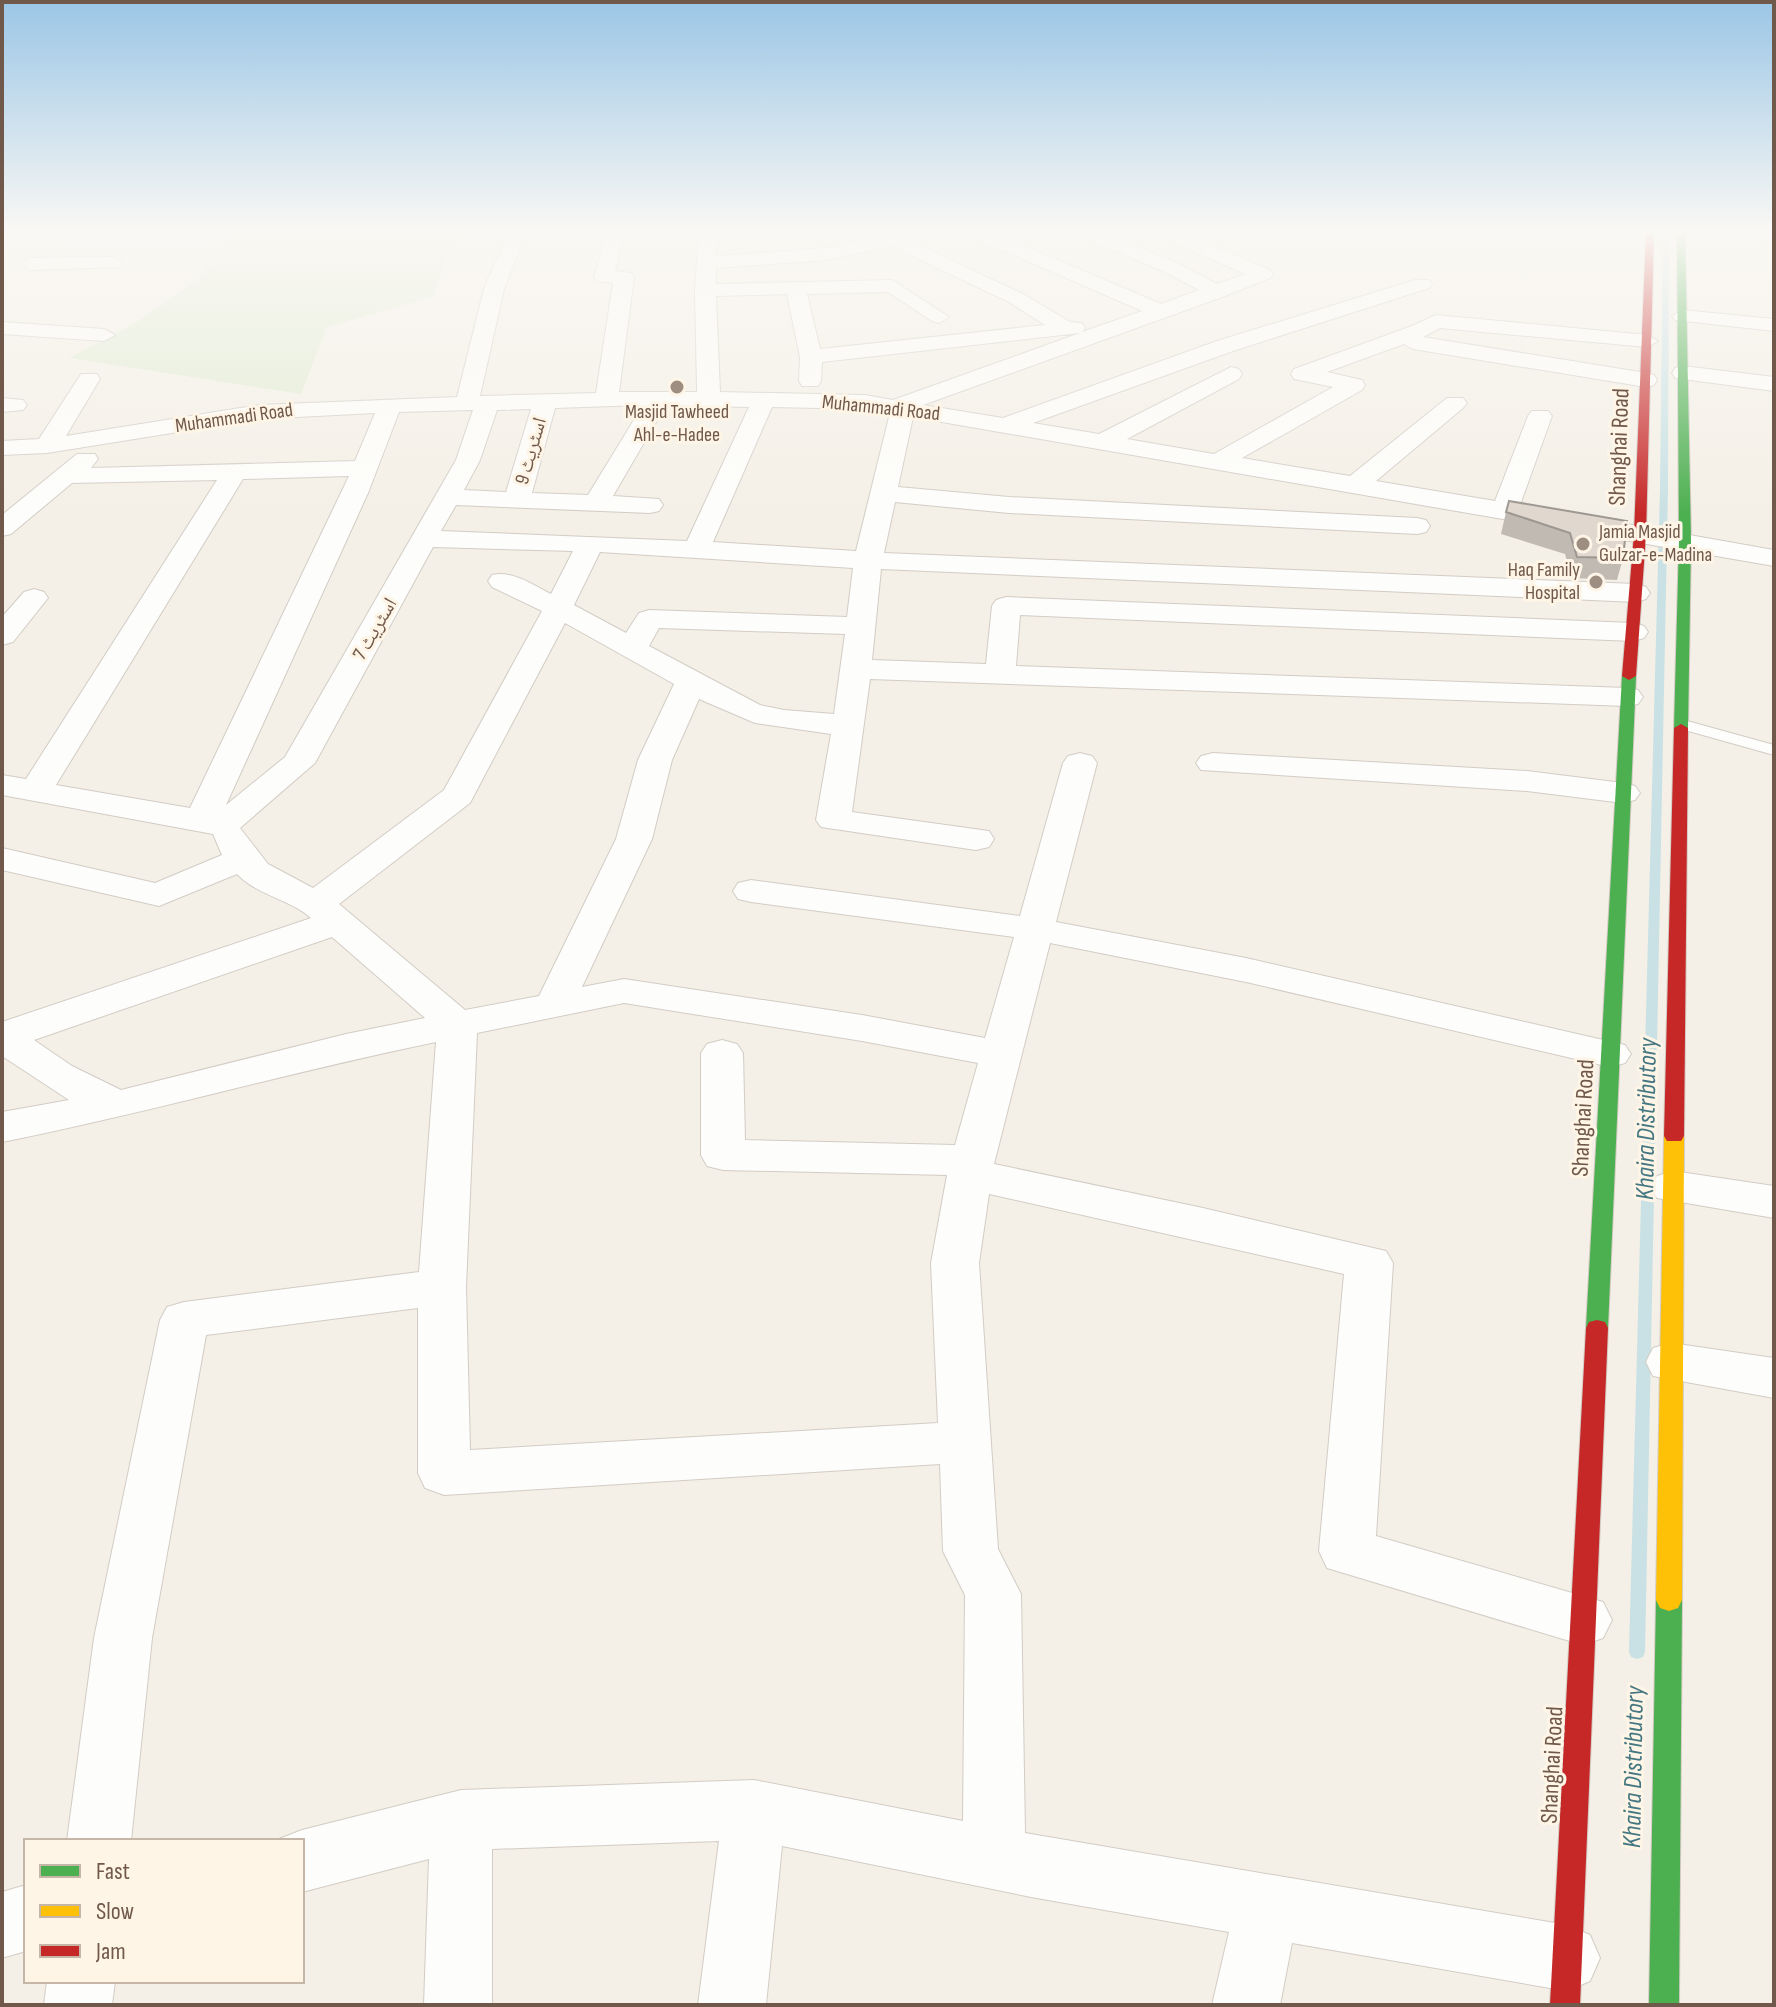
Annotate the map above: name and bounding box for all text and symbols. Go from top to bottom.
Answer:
marker: Masjid Tawheed Ahl-e-Hadee [668,378,686,396]
street label: Shanghai Road [1602,388,1636,506]
street label: Muhammadi Road [821,390,941,426]
street label: Muhammadi Road [174,398,294,438]
place label: Masjid Tawheed Ahl-e-Hadee [625,400,729,447]
street label: اسٹریٹ 9 [510,415,552,487]
place label: Jamia Masjid Gulzar-e-Madina [1598,520,1712,567]
marker: Jamia Masjid Gulzar-e-Madina [1574,535,1592,553]
place label: Haq Family Hospital [1508,558,1580,605]
marker: Haq Family Hospital [1587,573,1605,591]
street label: اسٹریٹ 7 [348,594,402,664]
water label: Khaira Distributory [1630,1037,1664,1200]
street label: Shanghai Road [1565,1059,1601,1177]
water label: Khaira Distributory [1617,1685,1651,1848]
street label: Shanghai Road [1534,1706,1570,1824]
legend [24,1839,304,1983]
text: Fast [96,1857,130,1886]
text: Slow [96,1897,134,1926]
text: Jam [95,1937,126,1966]

